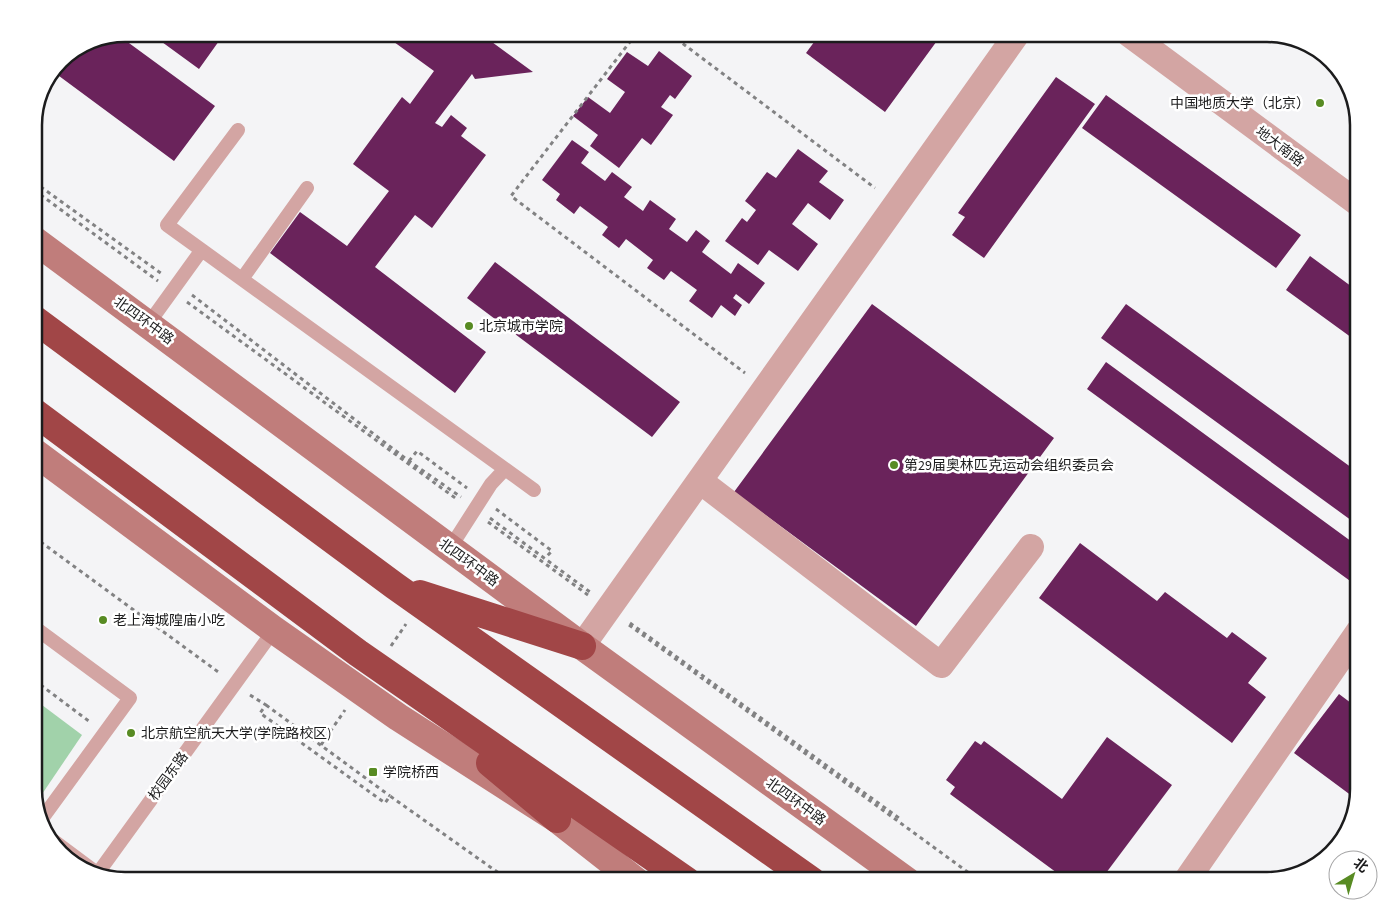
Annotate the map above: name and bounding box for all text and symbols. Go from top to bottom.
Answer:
place label: 中国地质大学（北京） [1170,94,1310,114]
marker: 中国地质大学（北京） [1314,97,1326,109]
street label: 地大南路 [1251,122,1308,172]
street label: 北四环中路 [109,292,178,349]
place label: 北京城市学院 [479,317,563,337]
marker: 北京城市学院 [463,320,475,332]
place label: 第29届奥林匹克运动会组织委员会 [904,456,1114,476]
marker: 第29届奥林匹克运动会组织委员会 [888,459,900,471]
street label: 北四环中路 [434,534,503,591]
place label: 老上海城隍庙小吃 [113,611,225,631]
marker: 老上海城隍庙小吃 [97,614,109,626]
place label: 北京航空航天大学(学院路校区) [141,724,331,744]
marker: 北京航空航天大学(学院路校区) [125,727,137,739]
street label: 校园东路 [144,748,193,805]
place label: 学院桥西 [383,763,439,783]
marker: 学院桥西 [367,766,379,778]
street label: 北四环中路 [761,773,830,830]
north arrow [1328,850,1378,900]
text: 北 [1349,853,1372,878]

